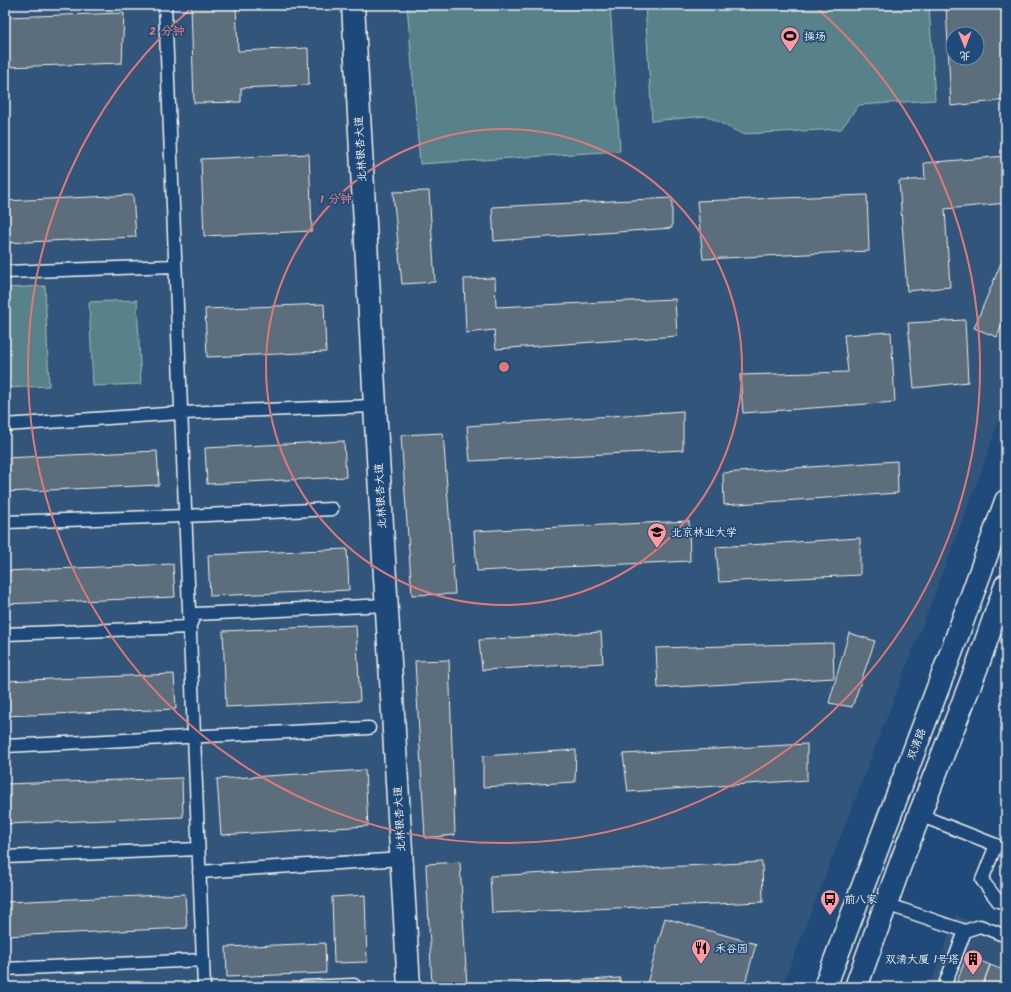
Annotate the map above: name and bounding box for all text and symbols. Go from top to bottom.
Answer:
text: 2 分钟 [149,22,185,41]
sports icon: 操场 [779,25,801,53]
north arrow [945,26,985,66]
place label: 操场 [804,28,826,46]
text: 北 [960,46,971,64]
street label: 北林银杏大道 [350,116,372,182]
text: 1 分钟 [320,190,352,209]
centre of rings [497,360,511,374]
street label: 北林银杏大道 [370,463,392,529]
school or university icon: 北京林业大学 [646,521,668,549]
place label: 北京林业大学 [671,524,737,542]
street label: 双清路 [903,726,931,763]
street label: 北林银杏大道 [389,786,411,852]
bus stop icon: 前八家 [819,888,841,916]
place label: 前八家 [844,891,877,909]
restaurant icon: 禾谷园 [690,937,712,965]
place label: 禾谷园 [715,940,748,958]
building icon: 双清大厦 1号塔 [962,948,984,976]
place label: 双清大厦 1号塔 [885,951,959,969]

